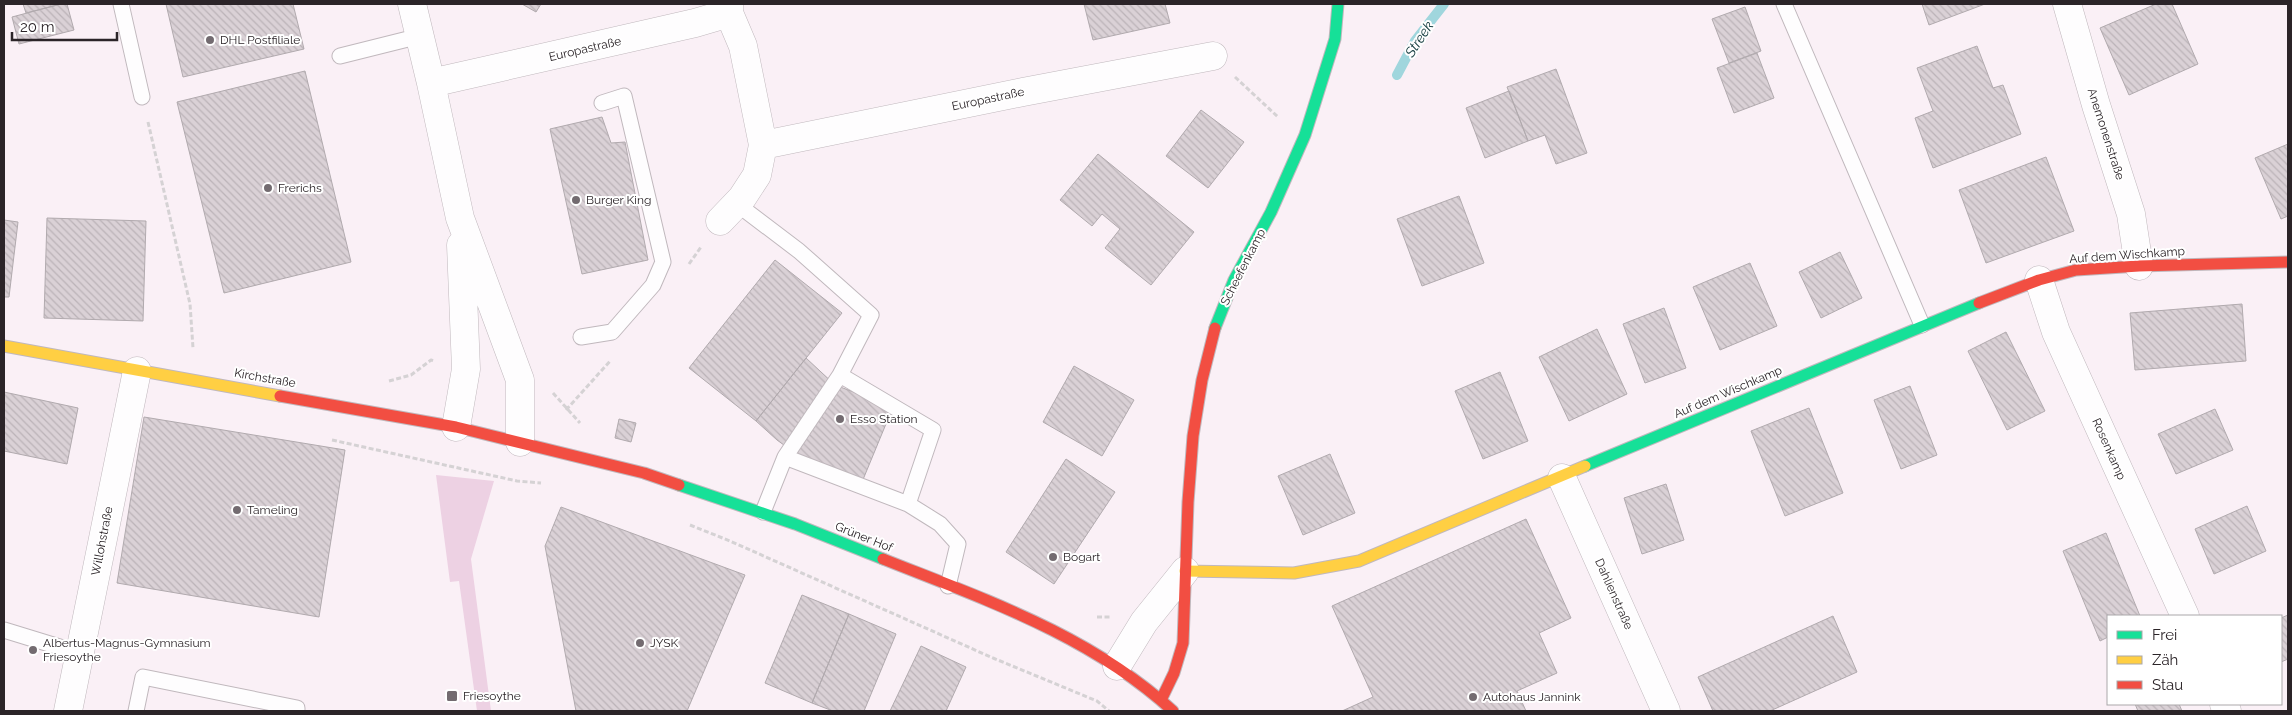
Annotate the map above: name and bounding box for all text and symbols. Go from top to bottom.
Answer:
scale bar [12,10,118,42]
text: 20 m [20,18,55,36]
water label: Streek [1401,18,1437,61]
place label: DHL Postfiliale [220,33,300,47]
marker: DHL Postfiliale [204,34,216,46]
street label: Europastraße [548,34,622,64]
street label: Europastraße [951,85,1025,113]
street label: Anemonenstraße [2085,86,2127,182]
place label: Frerichs [278,181,322,195]
marker: Frerichs [262,182,274,194]
place label: Burger King [586,193,651,207]
marker: Burger King [570,194,582,206]
street label: Scheefenkamp [1218,226,1268,308]
street label: Auf dem Wischkamp [2069,244,2185,266]
street label: Auf dem Wischkamp [1672,363,1784,421]
street label: Kirchstraße [233,366,297,390]
place label: Esso Station [850,412,918,426]
marker: Esso Station [834,413,846,425]
street label: Rosenkamp [2089,416,2129,482]
place label: Tameling [247,503,298,517]
marker: Tameling [231,504,243,516]
street label: Willohstraße [88,505,116,577]
street label: Grüner Hof [833,519,896,555]
place label: Bogart [1063,550,1100,564]
marker: Bogart [1047,551,1059,563]
street label: Dahlienstraße [1592,556,1636,632]
legend [2107,615,2282,705]
text: Frei [2152,626,2177,644]
place label: Albertus-Magnus-Gymnasium Friesoythe [43,636,211,664]
place label: JYSK [650,636,679,650]
marker: JYSK [634,637,646,649]
marker: Albertus-Magnus-Gymnasium Friesoythe [27,644,39,656]
text: Zäh [2152,651,2178,669]
text: Stau [2152,676,2183,694]
marker: Friesoythe [445,689,459,703]
place label: Friesoythe [463,689,521,703]
place label: Autohaus Jannink [1483,690,1581,704]
marker: Autohaus Jannink [1467,691,1479,703]

